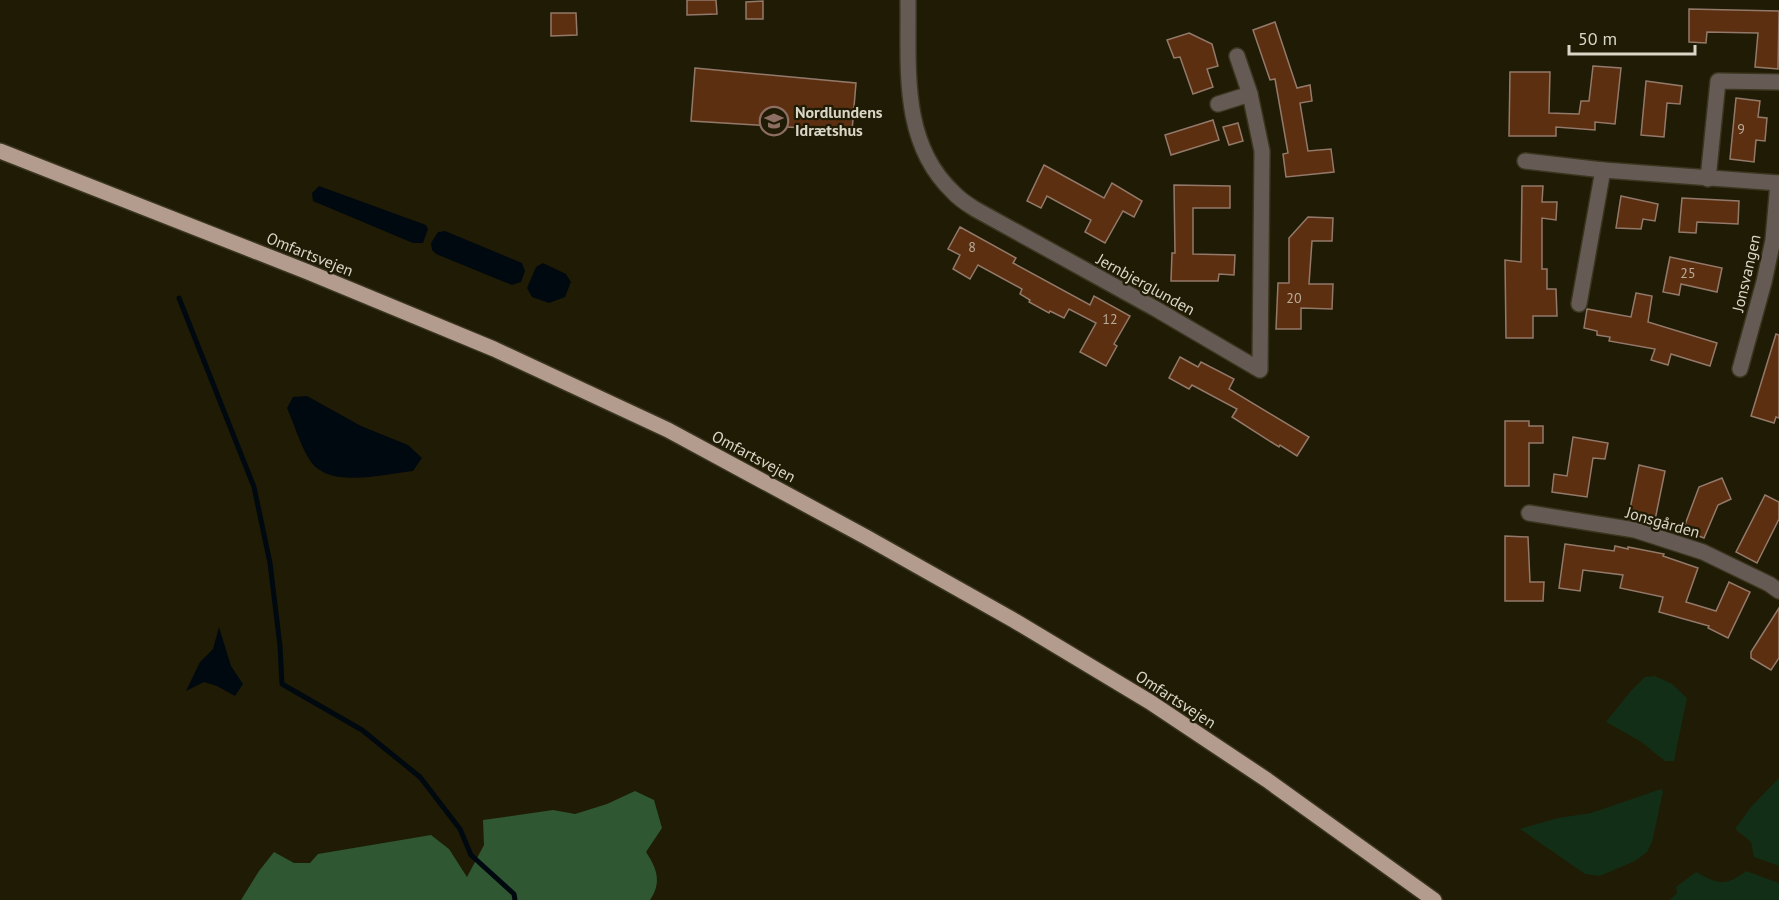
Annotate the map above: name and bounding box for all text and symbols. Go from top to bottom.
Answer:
scale bar [1569,18,1695,56]
text: 50 m [1578,27,1617,50]
place label: Nordlundens Idrætshus [795,102,883,140]
school or university icon: Nordlundens Idrætshus [758,105,790,137]
house number: 9 [1737,120,1745,138]
street label: Omfartsvejen [264,228,356,280]
street label: Jonsvangen [1727,232,1765,315]
house number: 8 [968,238,976,256]
street label: Jernbjerglunden [1092,248,1199,319]
house number: 25 [1680,264,1696,282]
house number: 20 [1286,289,1302,307]
house number: 12 [1102,310,1118,328]
street label: Omfartsvejen [709,426,799,486]
street label: Jonsgården [1623,502,1702,542]
street label: Omfartsvejen [1132,666,1220,732]

